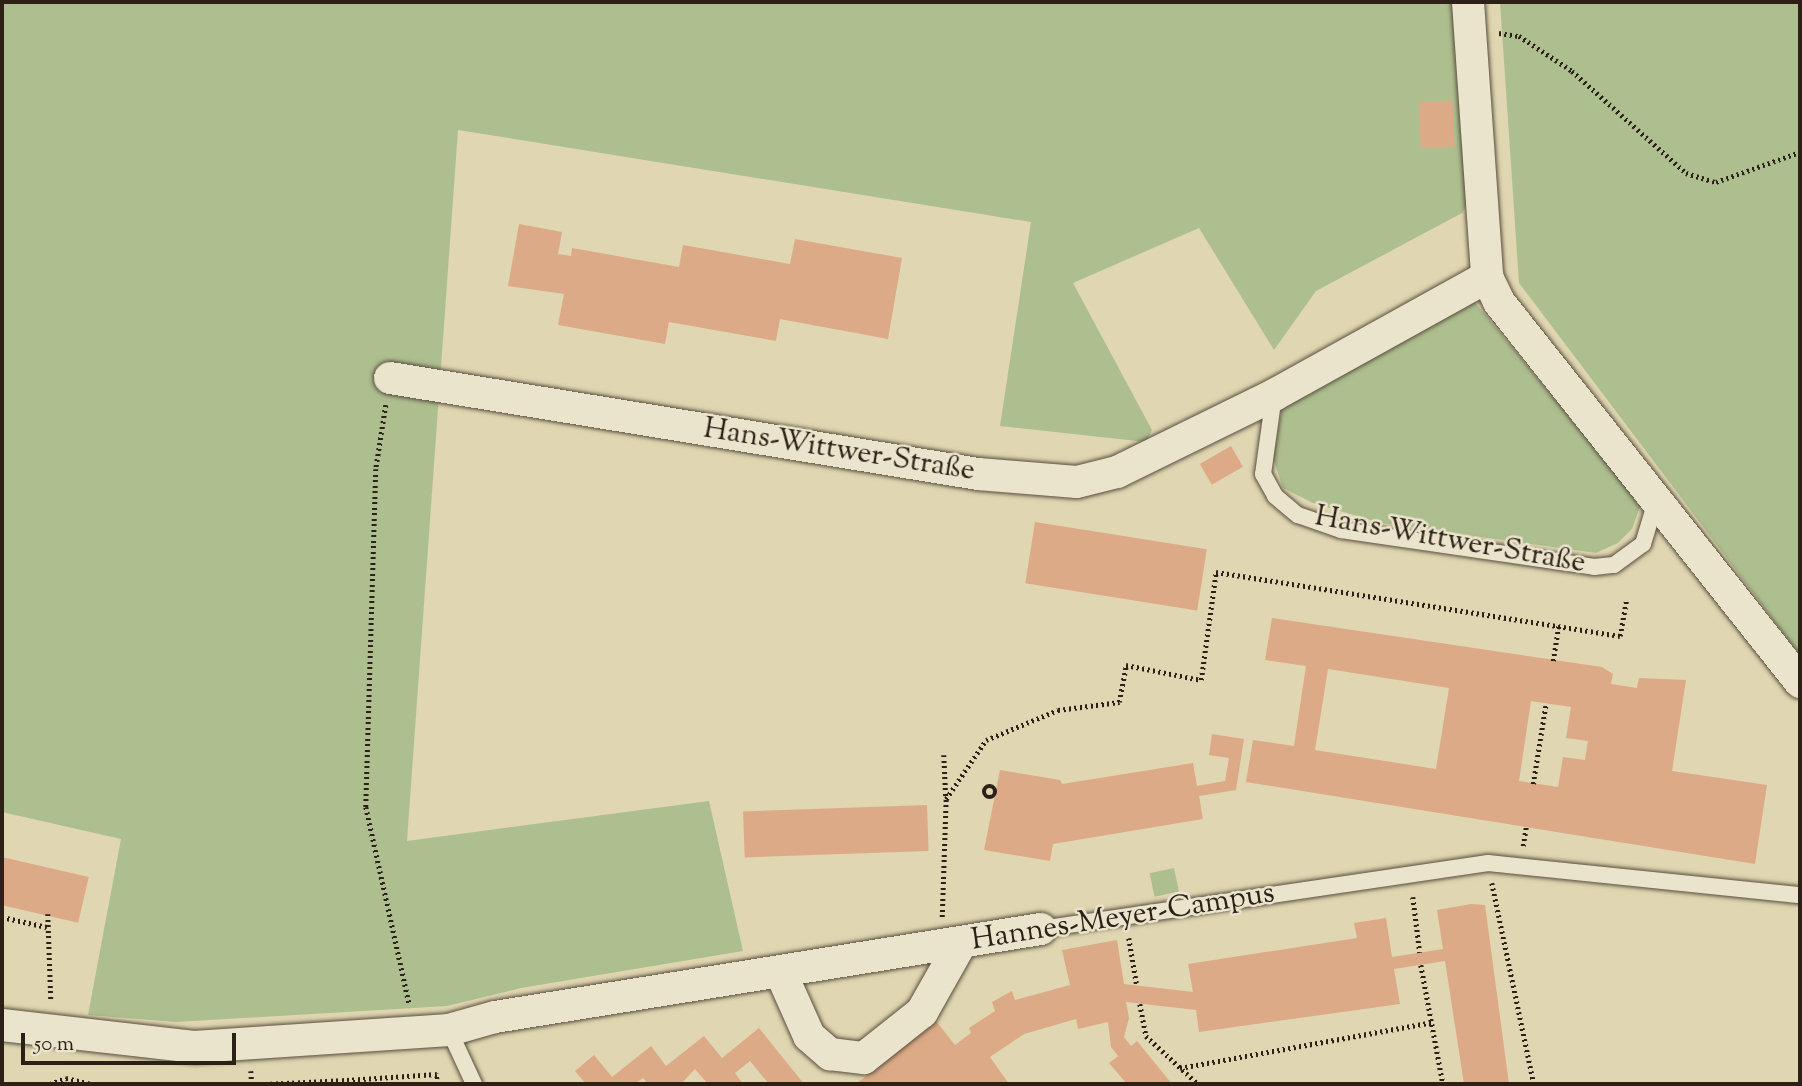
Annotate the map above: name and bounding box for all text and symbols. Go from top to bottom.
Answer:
street label: Hans-Wittwer-Straße [701,412,977,490]
street label: Hans-Wittwer-Straße [1312,499,1588,583]
street label: Hannes-Meyer-Campus [969,876,1277,960]
scale bar [24,1020,240,1064]
text: 50 m [34,1030,74,1060]

